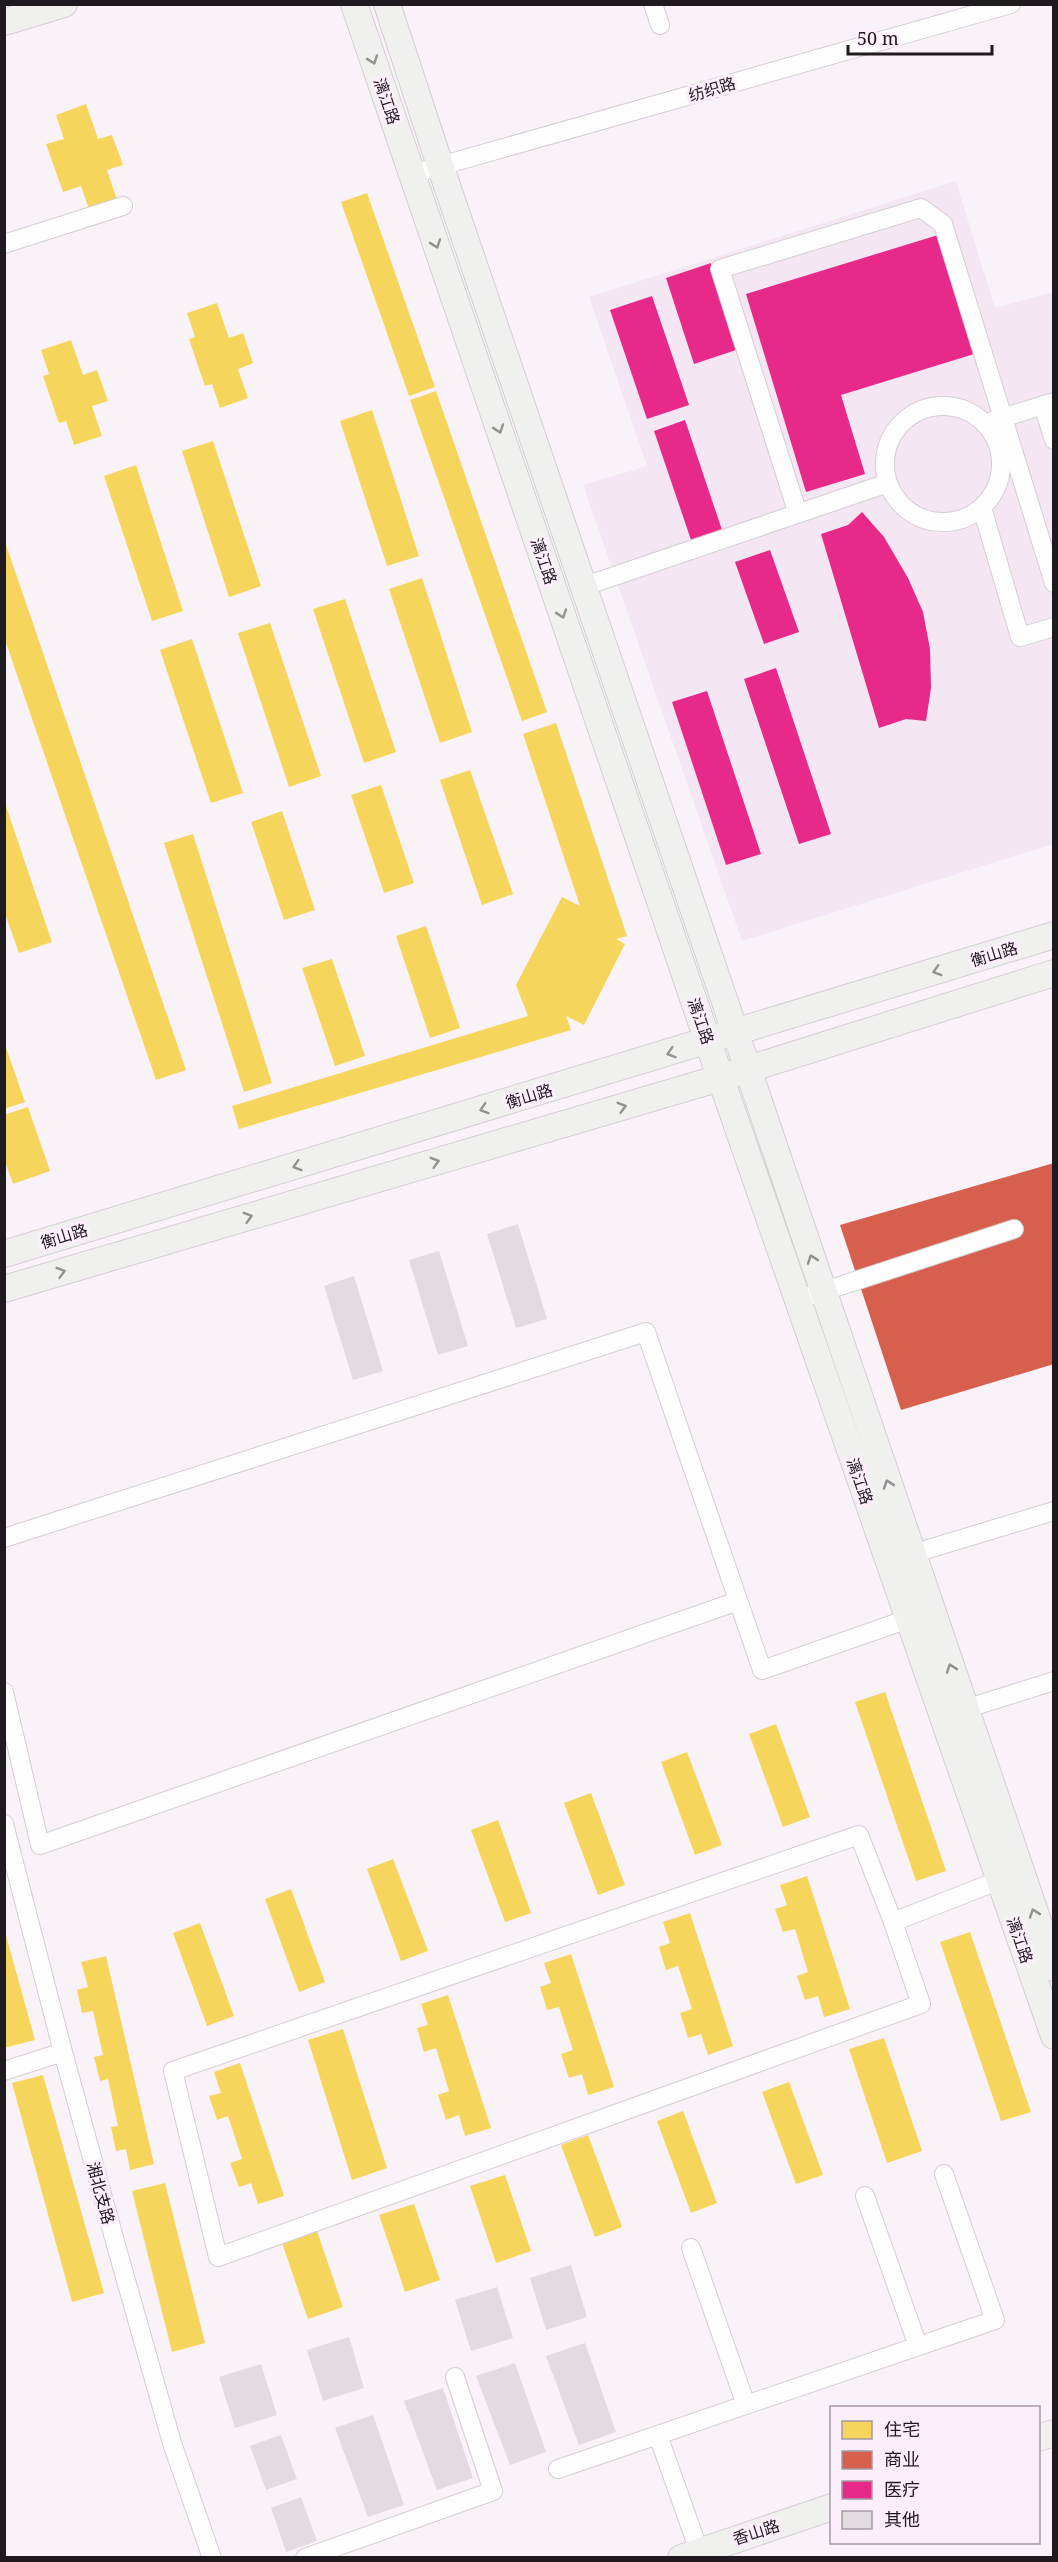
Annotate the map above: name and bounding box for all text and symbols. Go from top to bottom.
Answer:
scale bar [848,18,992,56]
text: 50 m [857,26,899,50]
one-way arrow [366,54,379,65]
street label: 纺织路 [686,72,738,106]
street label: 漓江路 [369,75,405,127]
one-way arrow [429,239,441,249]
one-way arrow [492,423,504,434]
street label: 漓江路 [526,535,562,587]
one-way arrow [555,608,567,619]
street label: 衡山路 [968,936,1020,972]
one-way arrow [932,964,943,976]
street label: 漓江路 [683,995,719,1047]
one-way arrow [666,1046,677,1058]
street label: 衡山路 [503,1078,555,1114]
one-way arrow [479,1102,490,1114]
one-way arrow [616,1102,627,1114]
one-way arrow [429,1157,440,1169]
one-way arrow [292,1159,303,1171]
one-way arrow [242,1212,253,1224]
street label: 衡山路 [38,1218,90,1254]
one-way arrow [807,1254,820,1265]
one-way arrow [55,1267,66,1279]
street label: 漓江路 [842,1455,878,1507]
one-way arrow [883,1479,896,1490]
one-way arrow [946,1664,958,1674]
one-way arrow [1029,1908,1042,1919]
street label: 漓江路 [1002,1914,1038,1966]
street label: 湘北支路 [82,2159,120,2227]
legend [830,2406,1040,2544]
text: 住宅 [884,2417,920,2441]
text: 商业 [884,2447,920,2471]
text: 医疗 [884,2477,920,2501]
text: 其他 [884,2507,920,2531]
street label: 香山路 [730,2514,782,2550]

